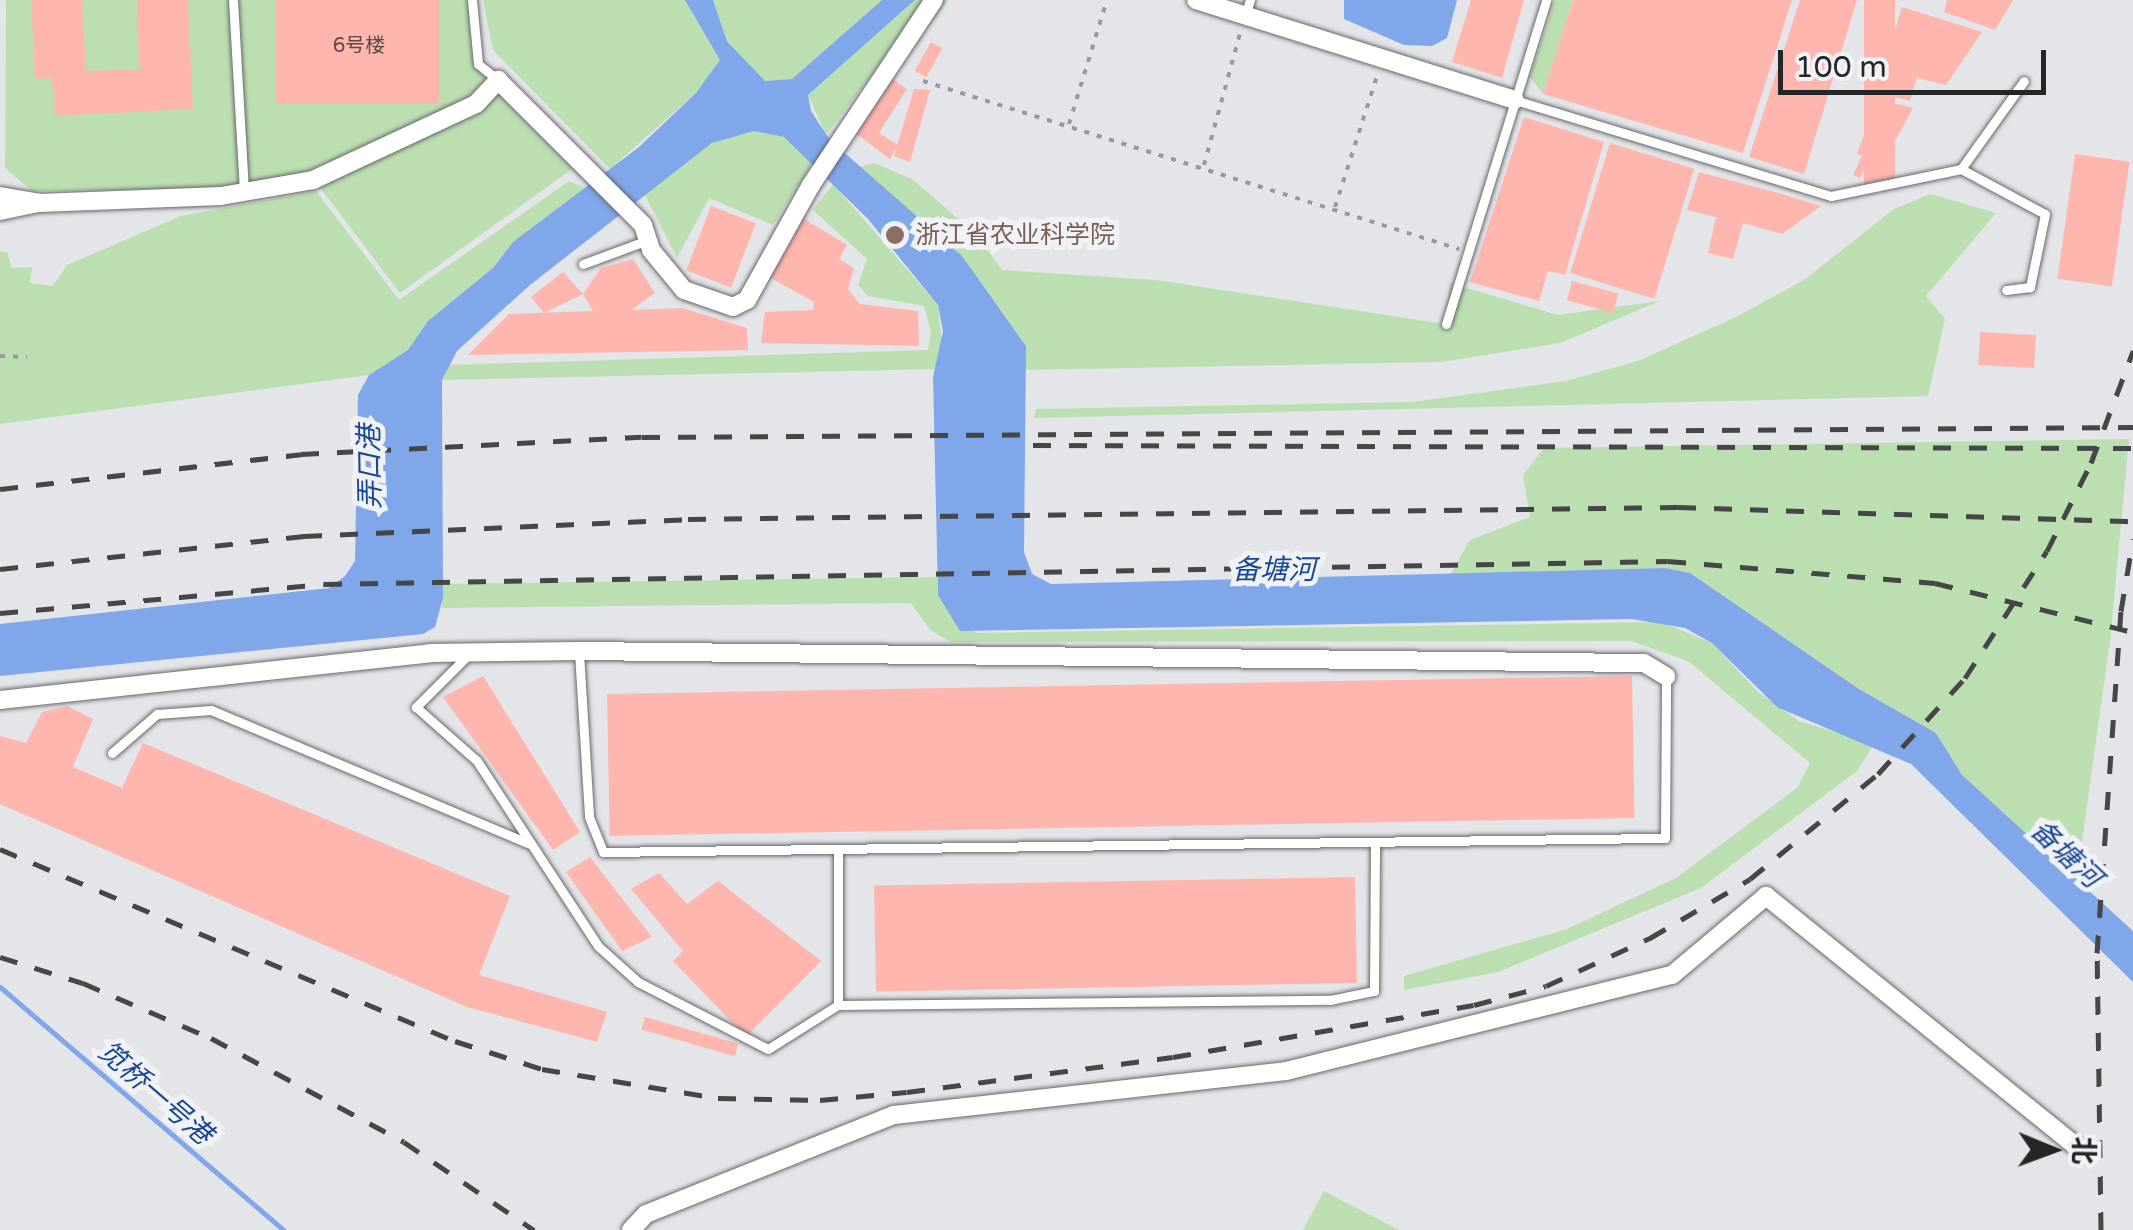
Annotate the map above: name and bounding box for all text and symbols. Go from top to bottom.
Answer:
scale bar [1783,30,2050,92]
house number: 6号楼 [333,34,385,58]
text: 100 m [1795,49,1887,86]
place label: 浙江省农业科学院 [915,220,1115,250]
marker: 浙江省农业科学院 [884,224,906,246]
water label: 弄口港 [352,425,388,509]
water label: 备塘河 [1232,553,1316,587]
water label: 备塘河 [2024,813,2108,895]
water label: 笕桥一号港 [91,1034,219,1152]
north arrow [2003,1100,2103,1200]
text: 北 [2066,1136,2100,1165]

